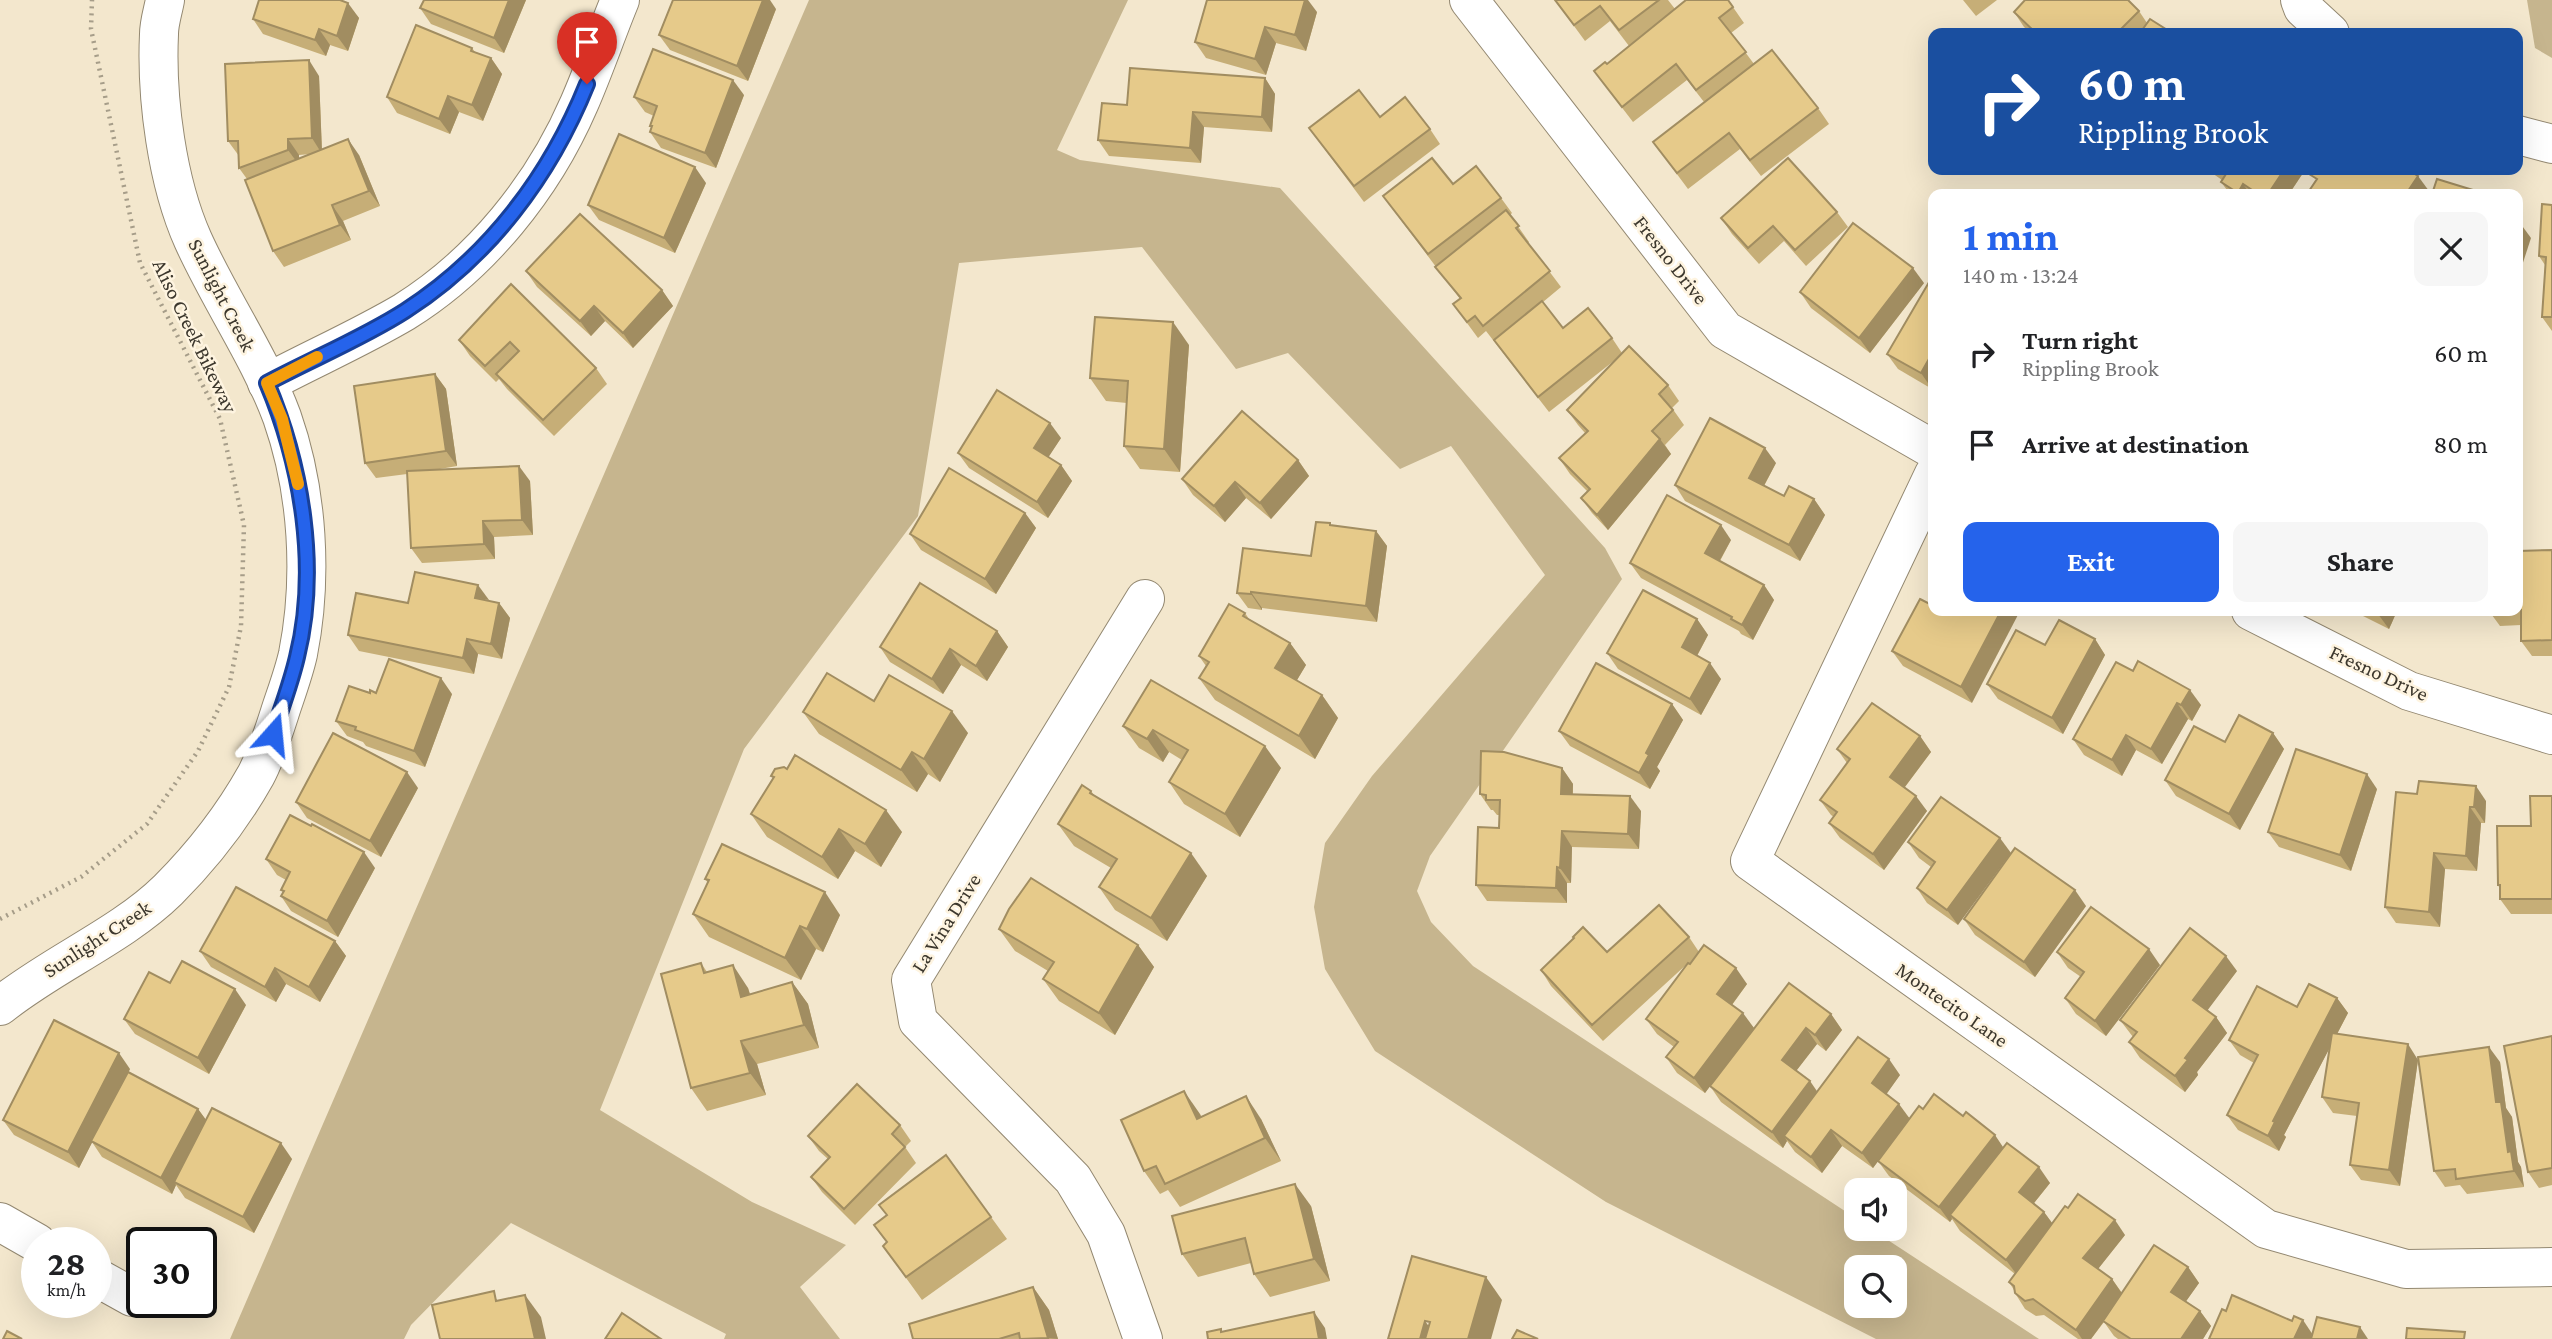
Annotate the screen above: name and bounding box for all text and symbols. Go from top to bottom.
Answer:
pin [557,12.0,617,84]
icon: arrive [568,23,606,61]
icon: right [1963,56,2054,147]
text: 60 m [2078,56,2185,111]
text: Rippling Brook [2078,114,2268,150]
street label: Fresno Drive [1629,211,1713,309]
text: 1 min [1963,212,2059,259]
button: close [2414,212,2488,286]
street label: Sunlight Creek [183,235,261,355]
street label: Aliso Creek Bikeway [147,255,243,417]
text: 140 m · 13:24 [1963,262,2079,288]
text: Turn right [2022,326,2138,355]
icon: right [1963,335,2001,373]
text: 60 m [2434,339,2488,368]
text: Rippling Brook [2022,355,2159,381]
icon: arrive [1963,426,2001,464]
text: Arrive at destination [2022,430,2249,459]
text: 80 m [2434,430,2488,459]
button: Exit [1963,522,2219,602]
button: Share [2233,522,2488,602]
street label: Fresno Drive [2326,640,2432,706]
position arrow [236,697,310,771]
street label: La Vina Drive [906,869,986,977]
street label: Sunlight Creek [39,895,155,983]
street label: Montecito Lane [1891,958,2013,1052]
map controls [1844,1178,1907,1318]
button: sound [1844,1178,1907,1241]
speed limit sign: 30 [126,1227,217,1318]
text: 28 [47,1244,86,1283]
button: search [1844,1255,1907,1318]
text: km/h [47,1280,86,1300]

